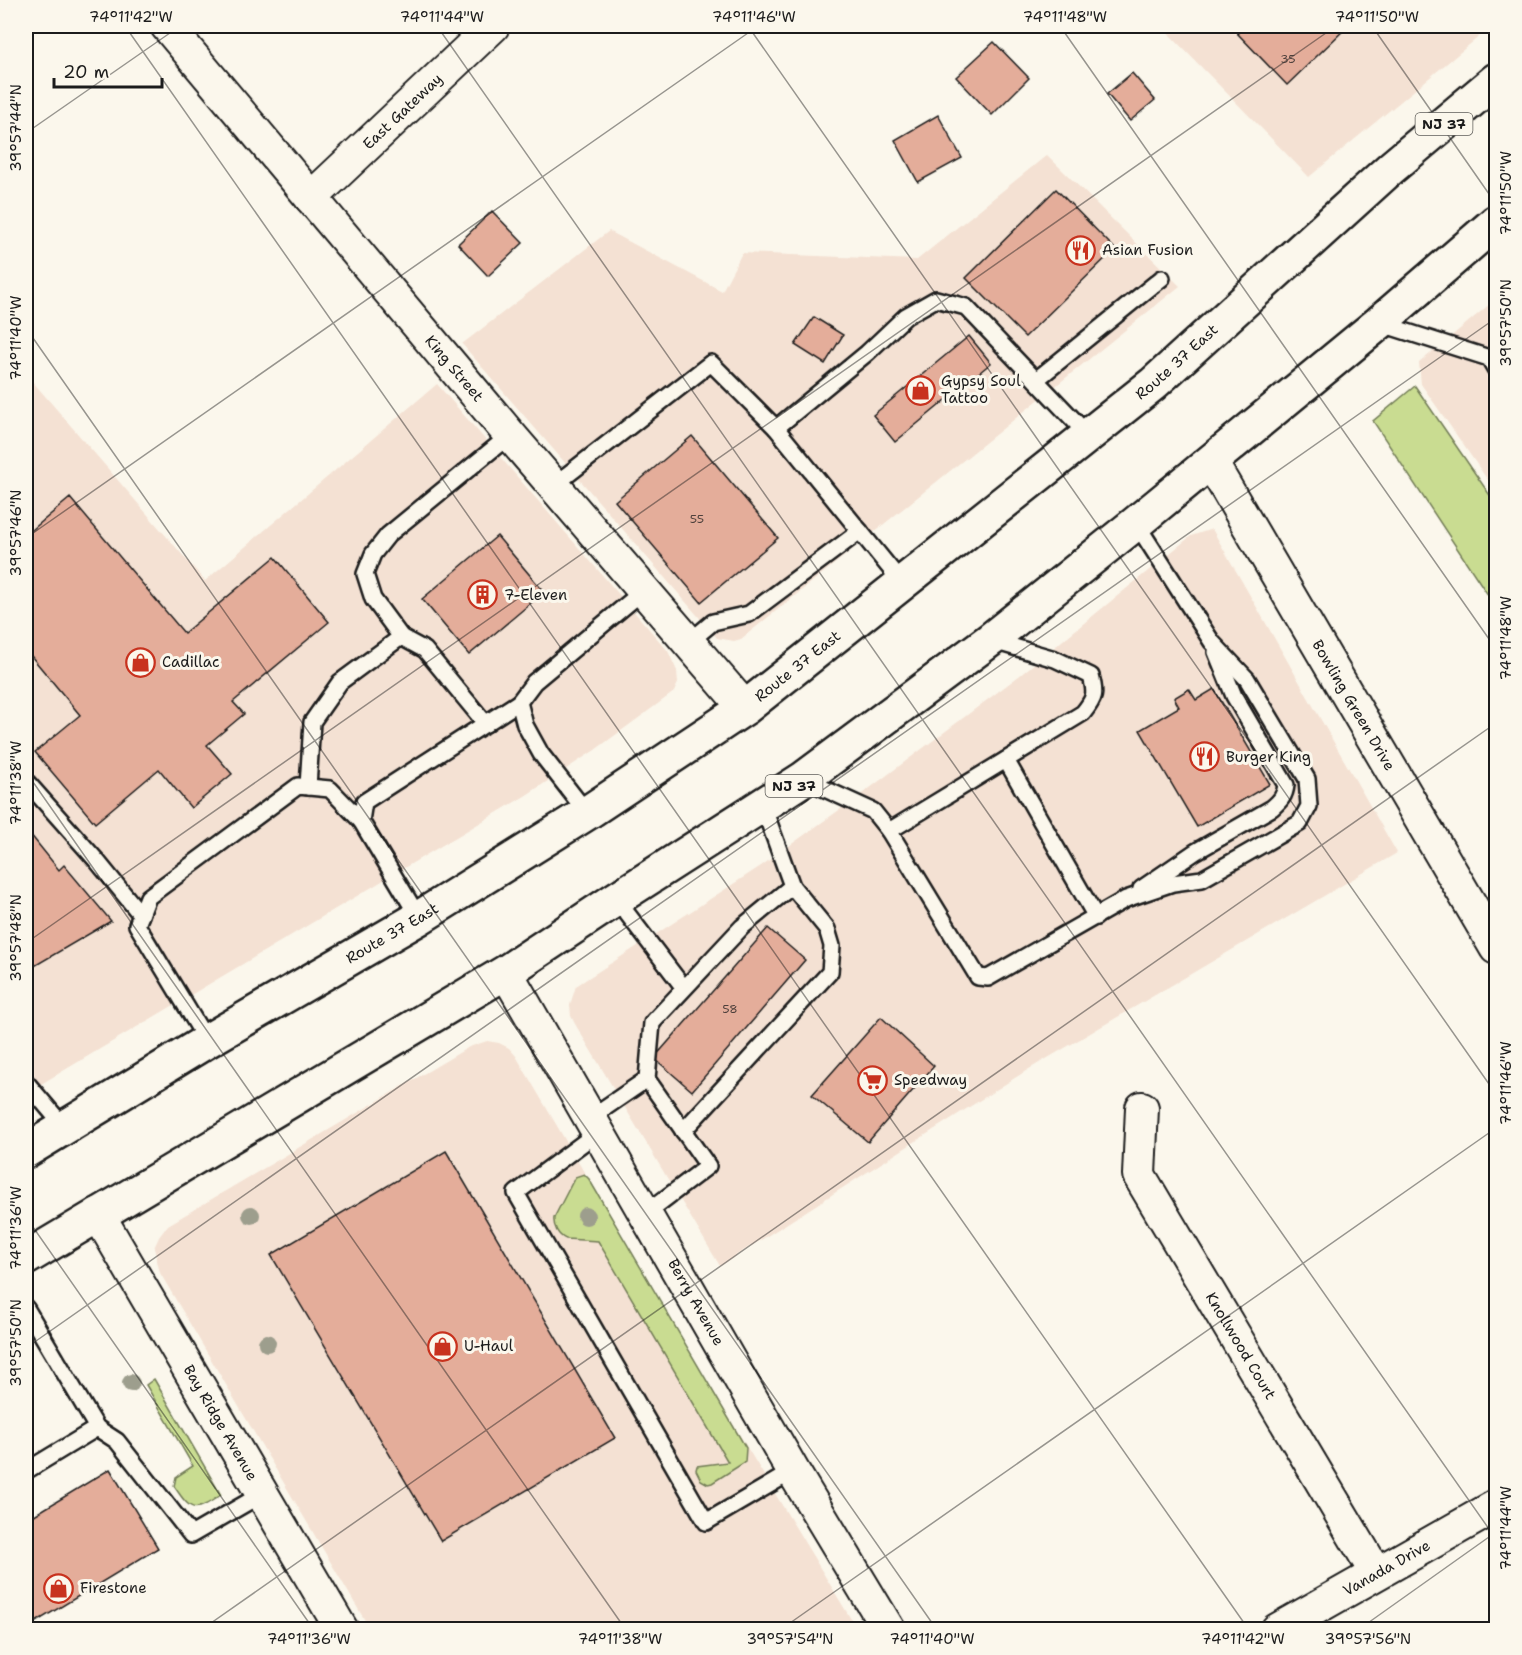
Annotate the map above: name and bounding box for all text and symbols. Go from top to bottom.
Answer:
text: 74°11'42"W [89,7,173,27]
text: 74°11'44"W [400,7,484,27]
text: 74°11'46"W [712,7,796,27]
text: 74°11'48"W [1023,7,1107,27]
text: 74°11'50"W [1335,7,1419,27]
scale bar [54,51,162,89]
house number: 35 [1280,51,1296,67]
text: 20 m [63,60,109,84]
street label: East Gateway [358,69,447,154]
text: 39°57'44"N [6,84,26,172]
road number: NJ 37 [1416,113,1472,135]
text: 74°11'50"W [1496,151,1516,235]
restaurant icon: Asian Fusion [1065,234,1097,266]
place label: Asian Fusion [1102,240,1193,260]
text: 39°57'50"N [1496,279,1516,367]
text: 74°11'40"W [6,295,26,381]
street label: Route 37 East [1131,320,1222,404]
street label: King Street [421,331,488,406]
place label: Gypsy Soul Tattoo [941,371,1021,408]
shop icon: Gypsy Soul Tattoo [904,374,936,406]
text: 39°57'46"N [6,489,26,577]
house number: 55 [690,511,704,527]
building icon: 7-Eleven [467,579,499,611]
place label: 7-Eleven [504,585,567,605]
text: 74°11'48"W [1496,596,1516,680]
street label: Route 37 East [751,626,845,706]
street label: Bowling Green Drive [1308,636,1400,774]
shop icon: Cadillac [125,646,157,678]
place label: Cadillac [162,652,220,672]
text: 74°11'38"W [6,741,26,825]
restaurant icon: Burger King [1189,741,1221,773]
place label: Burger King [1226,747,1311,767]
road number: NJ 37 [766,775,822,797]
text: 39°57'48"N [6,894,26,982]
street label: Route 37 East [342,898,442,968]
house number: 58 [722,1001,738,1017]
text: 74°11'46"W [1496,1041,1516,1125]
supermarket icon: Speedway [857,1064,889,1096]
place label: Speedway [894,1070,967,1090]
text: 74°11'36"W [6,1186,26,1270]
street label: Berry Avenue [663,1255,729,1349]
street label: Knollwood Court [1201,1289,1280,1403]
text: 39°57'50"N [6,1299,26,1387]
shop icon: U-Haul [427,1330,459,1362]
place label: U-Haul [464,1336,514,1356]
street label: Bay Ridge Avenue [179,1361,262,1484]
text: 74°11'44"W [1496,1486,1516,1570]
street label: Vanada Drive [1339,1535,1434,1601]
shop icon: Firestone [43,1572,75,1604]
place label: Firestone [80,1578,147,1598]
text: 74°11'36"W [267,1629,351,1649]
text: 74°11'38"W [578,1629,662,1649]
text: 39°57'54"N [746,1629,834,1649]
text: 74°11'40"W [889,1629,975,1649]
text: 74°11'42"W [1201,1629,1285,1649]
text: 39°57'56"N [1325,1629,1411,1649]

